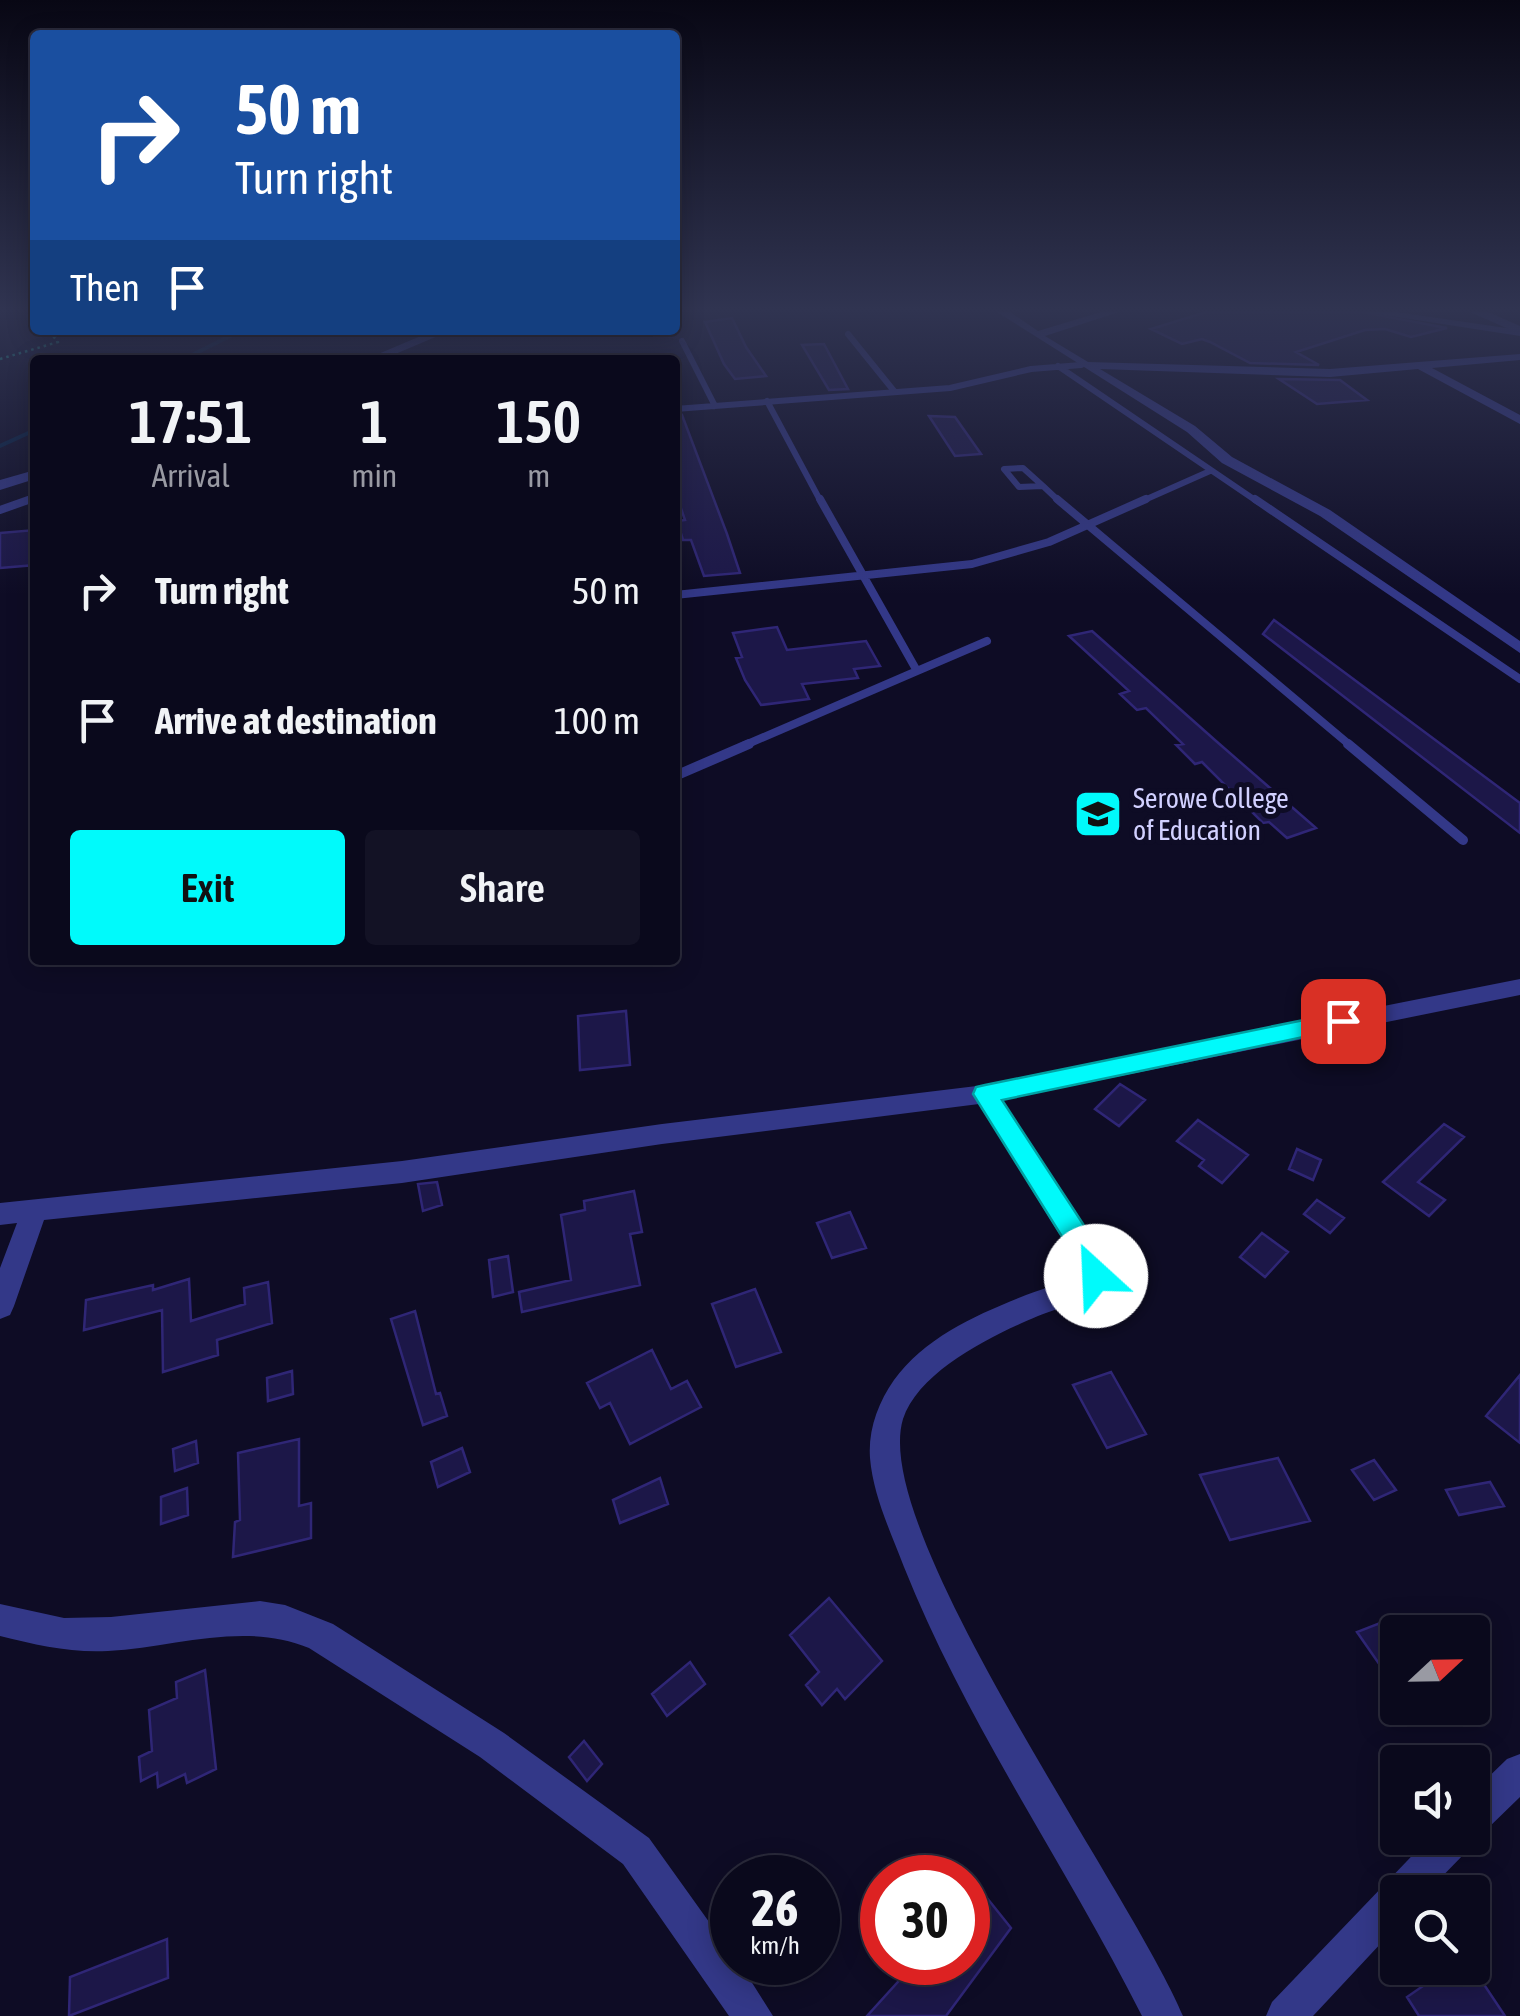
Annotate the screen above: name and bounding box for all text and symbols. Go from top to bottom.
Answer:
text: 50 m [235,69,361,149]
icon: right [70,70,200,200]
text: Turn right [235,152,393,204]
icon: arrive [160,260,215,315]
text: Then [70,266,140,309]
text: 17:51 [129,387,252,456]
text: 1 [360,387,389,456]
text: 150 [496,387,581,456]
text: Arrival [152,457,230,494]
text: min [351,457,397,494]
text: m [527,457,550,494]
icon: right [70,563,125,618]
text: Turn right [155,569,289,612]
text: 50 m [572,569,640,612]
icon: arrive [70,693,125,748]
text: Arrive at destination [155,699,437,742]
text: 100 m [554,699,640,742]
place label: Serowe College of Education [1133,782,1289,846]
school or university icon: Serowe College of Education [1072,788,1124,840]
button: Exit [70,830,345,945]
button: Share [365,830,640,945]
pin [1301,979,1386,1064]
icon: arrive [1316,994,1371,1049]
position arrow [1044,1224,1148,1328]
north arrow [1380,1615,1490,1725]
map controls [1380,1615,1490,1985]
button: sound [1380,1745,1490,1855]
speed limit sign: 30 [860,1855,990,1985]
button: search [1380,1875,1490,1985]
text: 26 [751,1879,798,1937]
text: km/h [750,1931,800,1959]

